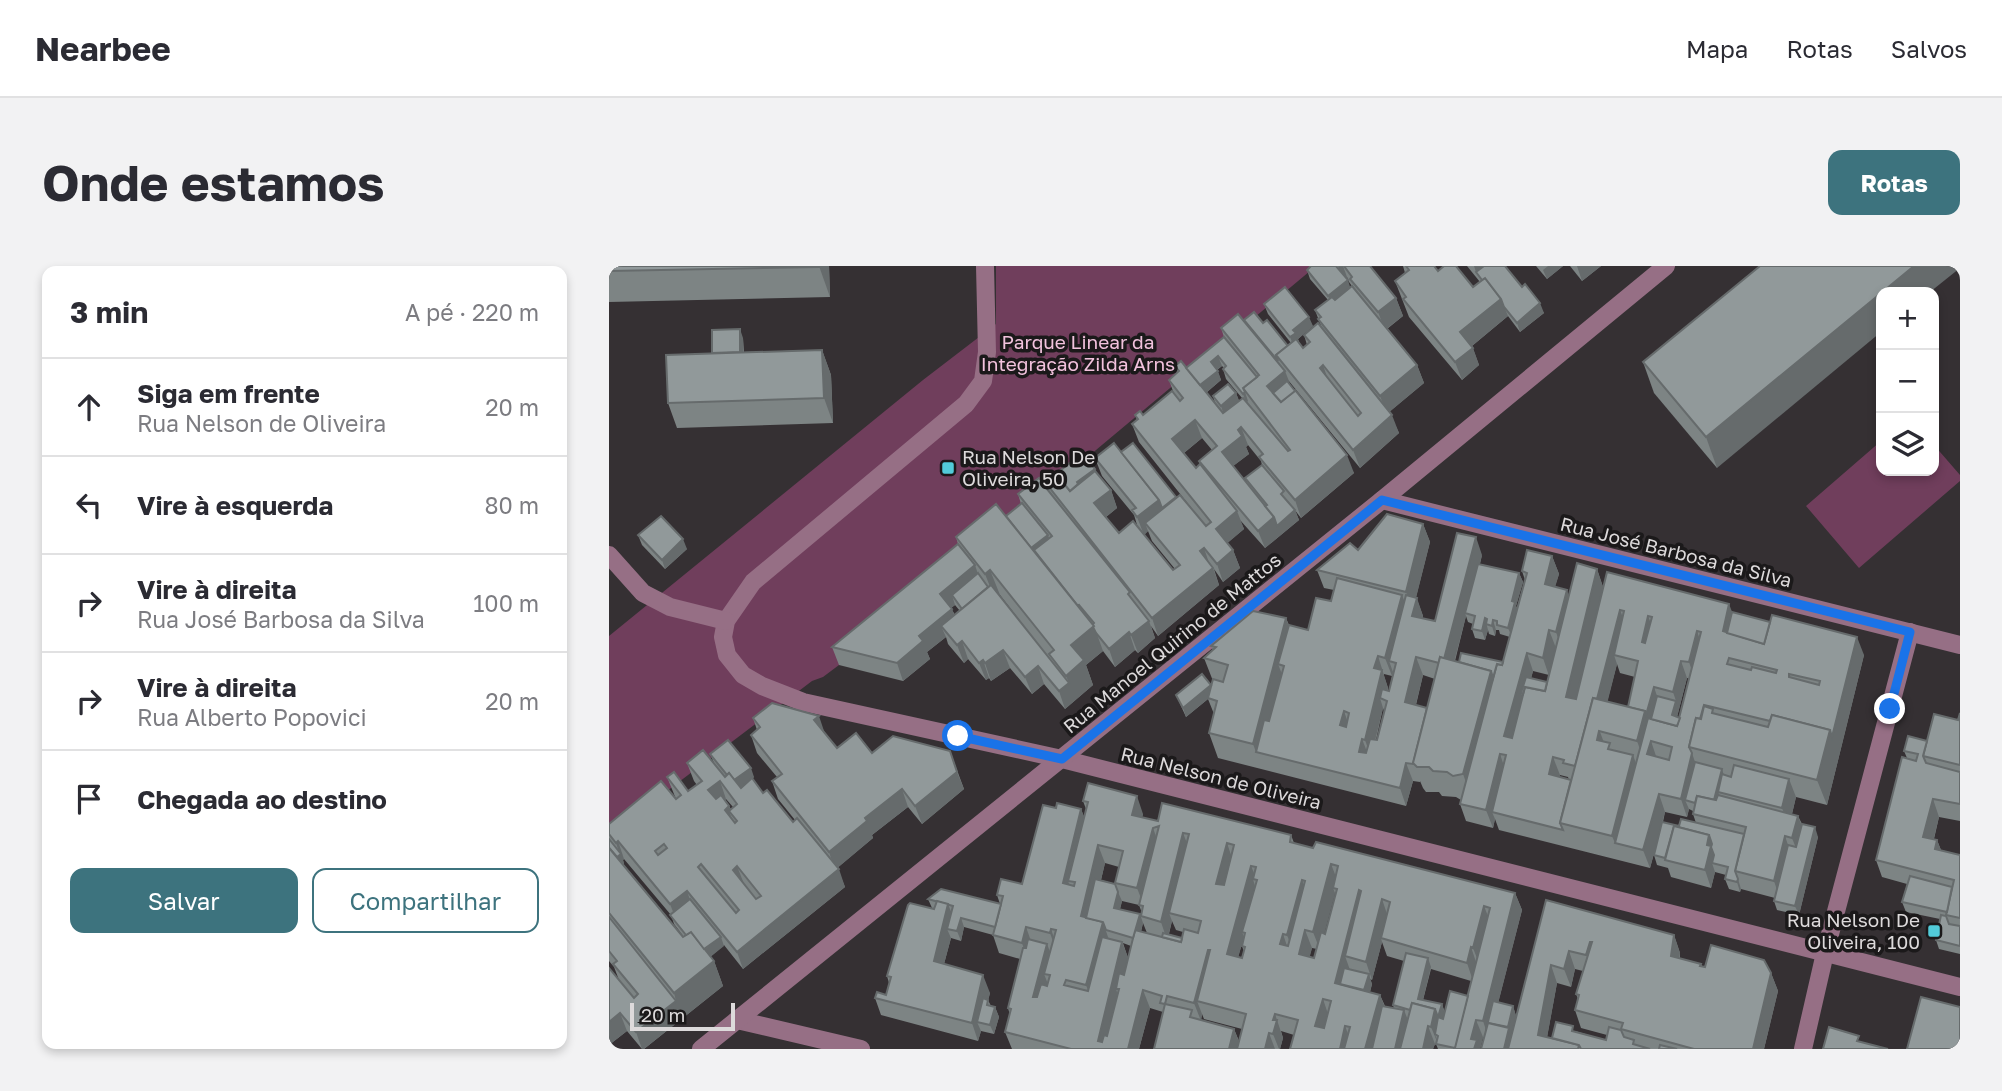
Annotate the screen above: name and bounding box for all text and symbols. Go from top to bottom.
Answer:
text: Nearbee [35,29,171,68]
text: Mapa [1686,34,1748,63]
text: Rotas [1786,34,1853,63]
text: Salvos [1891,34,1967,63]
button: Rotas [1828,150,1960,215]
text: Onde estamos [42,153,385,212]
map controls [1876,287,1939,476]
button: + [1876,287,1939,350]
text: 3 min [70,294,148,330]
text: A pé · 220 m [405,298,539,326]
park label: Parque Linear da Integração Zilda Arns [981,330,1175,375]
button: − [1876,350,1939,413]
text: Siga em frente [137,378,320,409]
icon: ahead [70,388,108,426]
text: 20 m [485,393,539,421]
text: Rua Nelson de Oliveira [137,409,386,437]
button: layers [1876,413,1939,476]
place label: Rua Nelson De Oliveira, 50 [962,445,1095,490]
marker: Rua Nelson De Oliveira, 50 [940,460,956,476]
icon: left [70,486,108,524]
text: Vire à esquerda [137,490,333,521]
text: 80 m [485,491,539,519]
street label: Rua José Barbosa da Silva [1558,512,1794,591]
street label: Rua Manoel Quirino de Mattos [1058,548,1285,738]
text: Vire à direita [137,574,297,605]
icon: right [70,584,108,622]
text: 100 m [473,589,539,617]
text: Rua José Barbosa da Silva [137,605,425,633]
text: Vire à direita [137,672,297,703]
icon: right [70,682,108,720]
text: 20 m [485,687,539,715]
route end [1874,693,1905,724]
text: Rua Alberto Popovici [137,703,367,731]
route start [942,720,973,751]
street label: Rua Nelson de Oliveira [1118,741,1324,814]
icon: arrive [70,780,108,818]
text: Chegada ao destino [137,784,387,815]
button: Salvar [70,868,298,933]
button: Compartilhar [312,868,539,933]
place label: Rua Nelson De Oliveira, 100 [1787,908,1920,953]
marker: Rua Nelson De Oliveira, 100 [1926,923,1942,939]
scale bar [630,1000,735,1032]
text: 20 m [641,1003,685,1026]

